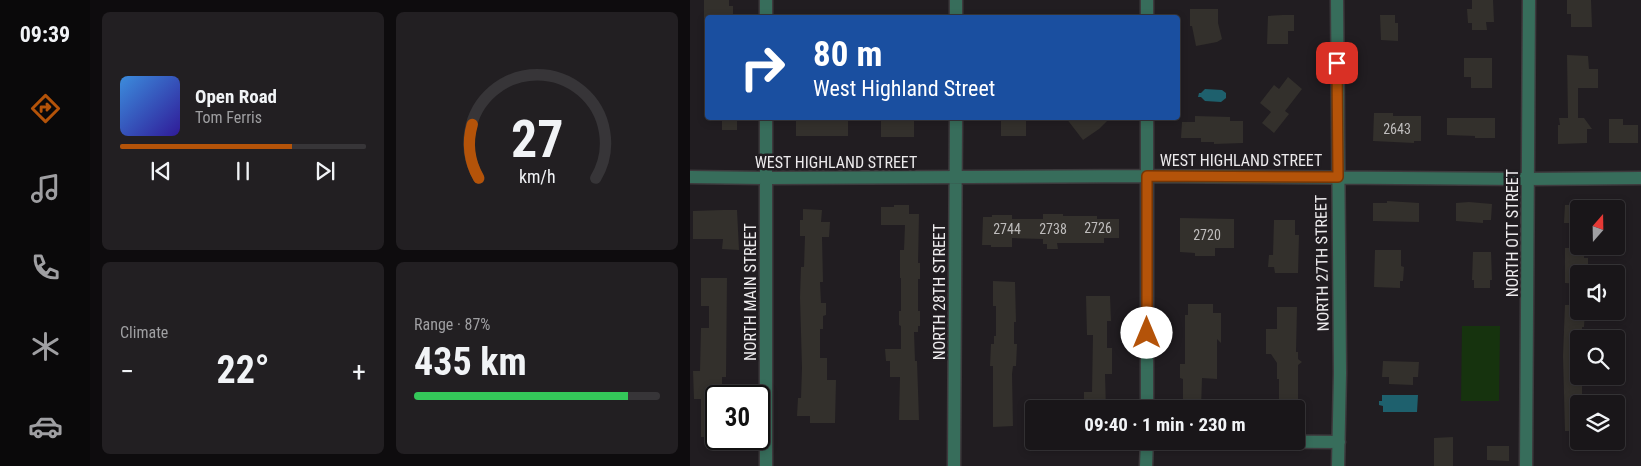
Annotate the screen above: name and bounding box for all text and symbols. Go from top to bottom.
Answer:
text: 09:39 [20,22,70,47]
text: 80 m [813,34,882,75]
icon: right [730,35,795,100]
pin [1316,42,1358,84]
icon: arrive [1323,49,1351,77]
text: West Highland Street [813,76,995,101]
text: Open Road [195,85,277,108]
icon: directions [28,91,63,126]
text: Tom Ferris [195,108,262,127]
text: 27 [511,109,563,170]
house number: 2643 [1383,121,1411,137]
street label: WEST HIGHLAND STREET [1160,151,1322,170]
street label: WEST HIGHLAND STREET [755,153,917,172]
icon: previous [147,157,175,185]
icon: pause [229,157,257,185]
icon: next [311,157,339,185]
text: km/h [519,166,555,187]
street label: NORTH OTT STREET [1503,169,1522,297]
icon: music [28,171,63,206]
street label: NORTH 27TH STREET [1311,195,1333,331]
north arrow [1570,200,1625,255]
map controls [1570,200,1625,450]
house number: 2726 [1084,220,1112,236]
house number: 2744 [993,221,1021,237]
house number: 2738 [1039,221,1067,237]
street label: NORTH MAIN STREET [741,223,760,361]
street label: NORTH 28TH STREET [930,224,949,360]
house number: 2720 [1193,227,1221,243]
icon: phone [28,250,63,285]
button: sound [1570,265,1625,320]
position arrow [1120,306,1172,358]
text: Range · 87% [414,315,490,334]
text: Climate [120,323,168,342]
icon: climate [28,329,63,364]
button: search [1570,330,1625,385]
text: 435 km [414,340,527,384]
text: 22° [216,348,270,392]
text: − [120,355,134,388]
text: + [352,355,366,388]
speed limit sign: 30 [705,385,770,450]
button: layers [1570,395,1625,450]
icon: car [28,409,63,444]
text: 09:40 · 1 min · 230 m [1084,413,1246,436]

